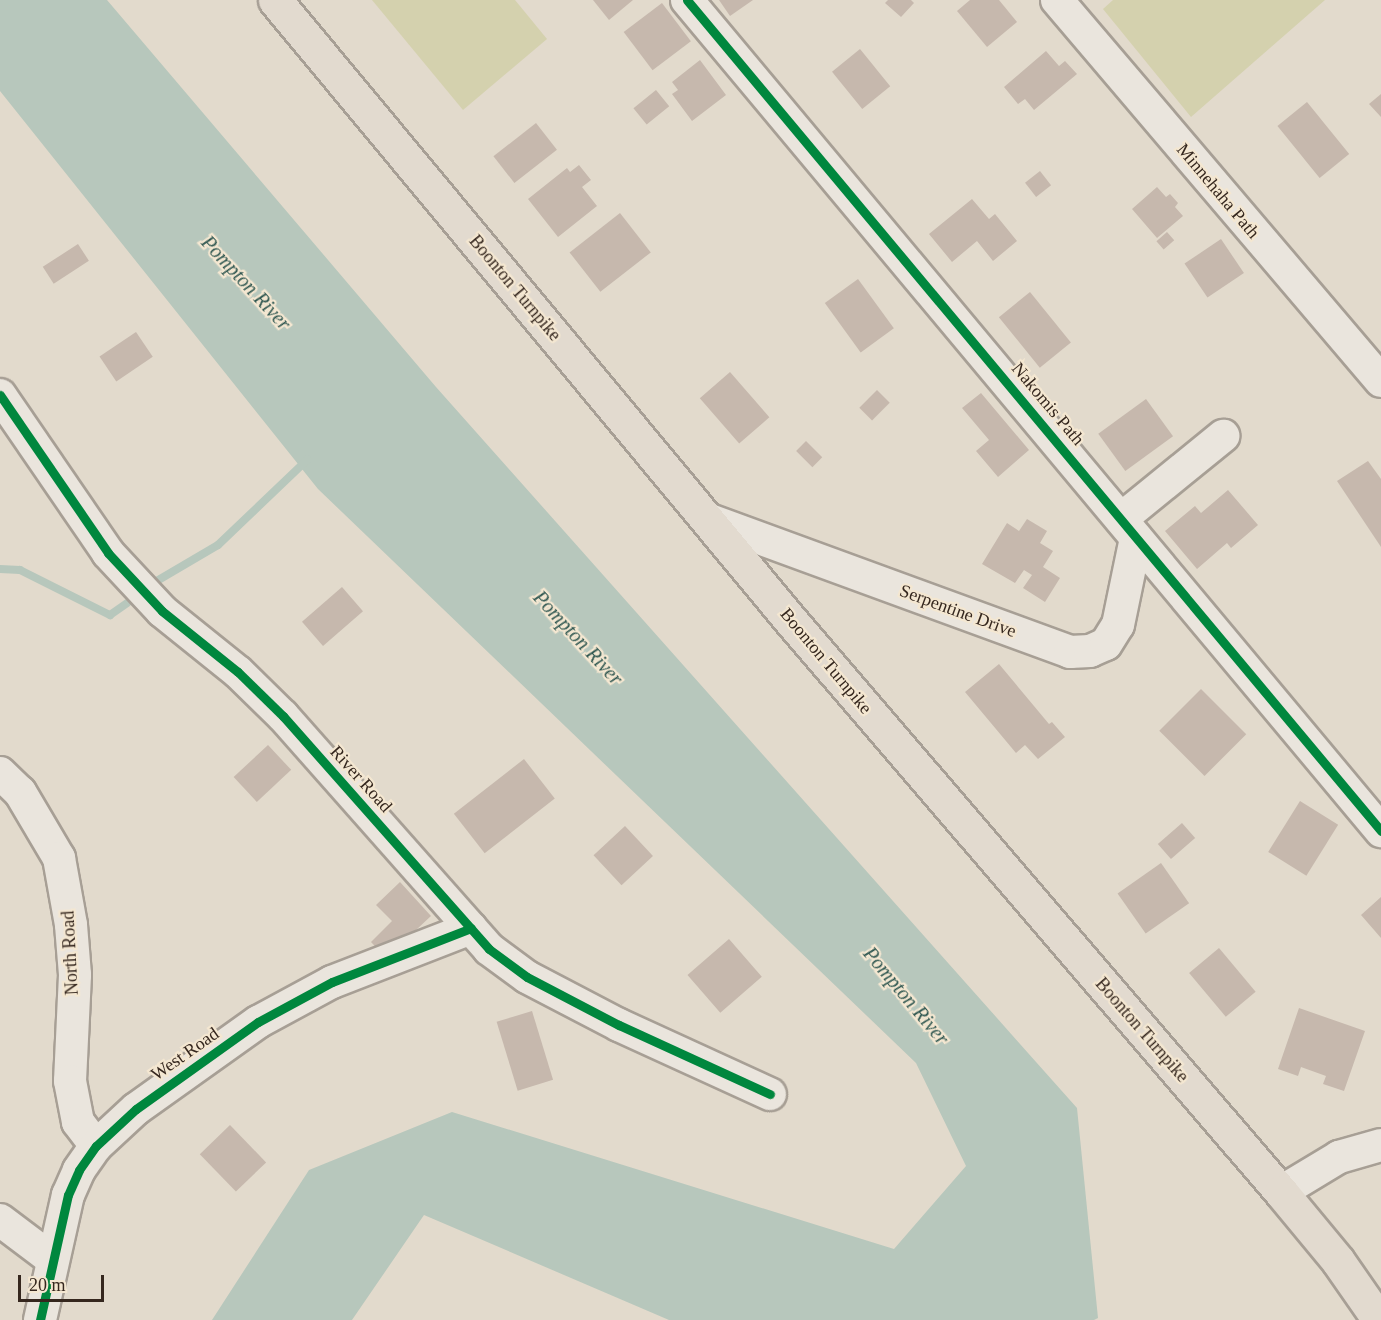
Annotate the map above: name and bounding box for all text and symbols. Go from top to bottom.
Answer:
street label: Minnehaha Path [1172,139,1264,243]
water label: Pompton River [196,231,296,335]
street label: Boonton Turnpike [464,231,566,345]
street label: Nakomis Path [1007,358,1089,450]
street label: Serpentine Drive [897,580,1019,642]
water label: Pompton River [528,586,628,690]
street label: Boonton Turnpike [775,604,877,718]
street label: River Road [325,741,397,817]
street label: North Road [57,910,83,996]
water label: Pompton River [858,942,954,1050]
street label: Boonton Turnpike [1091,973,1193,1087]
street label: West Road [147,1023,223,1085]
scale bar [21,1263,106,1301]
text: 20 m [29,1275,66,1295]

